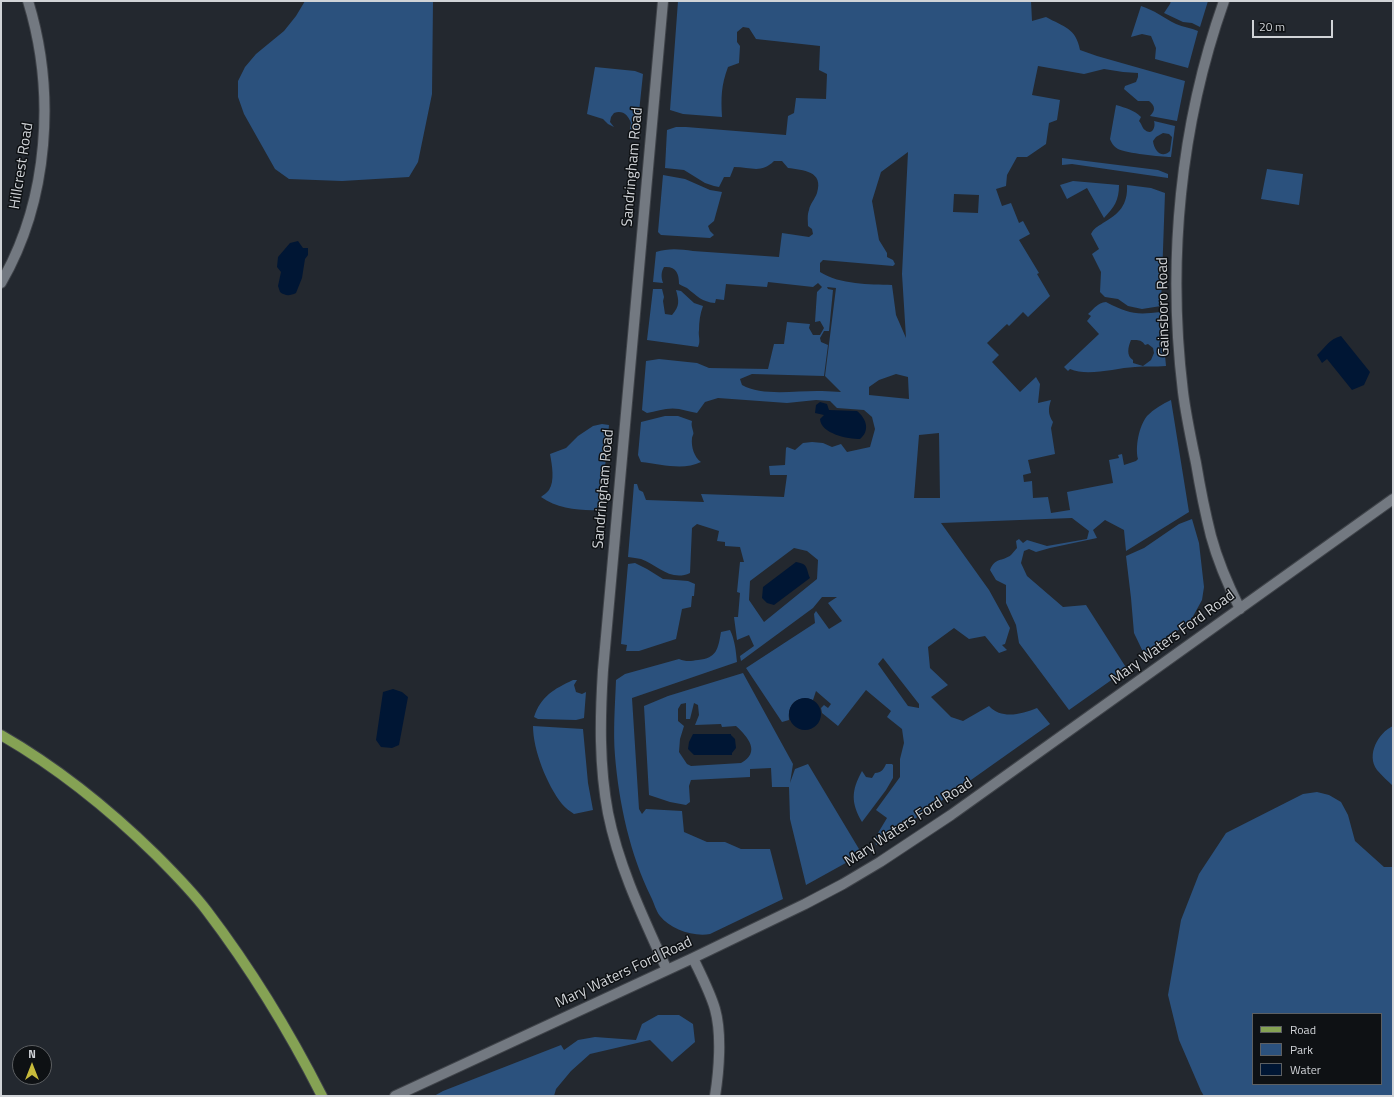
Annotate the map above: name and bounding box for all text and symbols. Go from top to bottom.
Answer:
scale bar [1254,12,1335,38]
text: 20 m [1259,17,1285,36]
street label: Sandringham Road [619,107,647,227]
street label: Hillcrest Road [6,121,38,211]
street label: Gainsboro Road [1154,257,1174,357]
street label: Sandringham Road [590,429,618,549]
street label: Mary Waters Ford Road [1107,587,1239,689]
street label: Mary Waters Ford Road [842,775,976,871]
street label: Mary Waters Ford Road [553,933,695,1013]
legend [1252,1013,1382,1085]
text: Road [1290,1020,1316,1039]
text: Park [1290,1040,1313,1059]
north arrow [12,1045,52,1085]
text: N [28,1046,36,1062]
text: Water [1290,1060,1321,1079]

